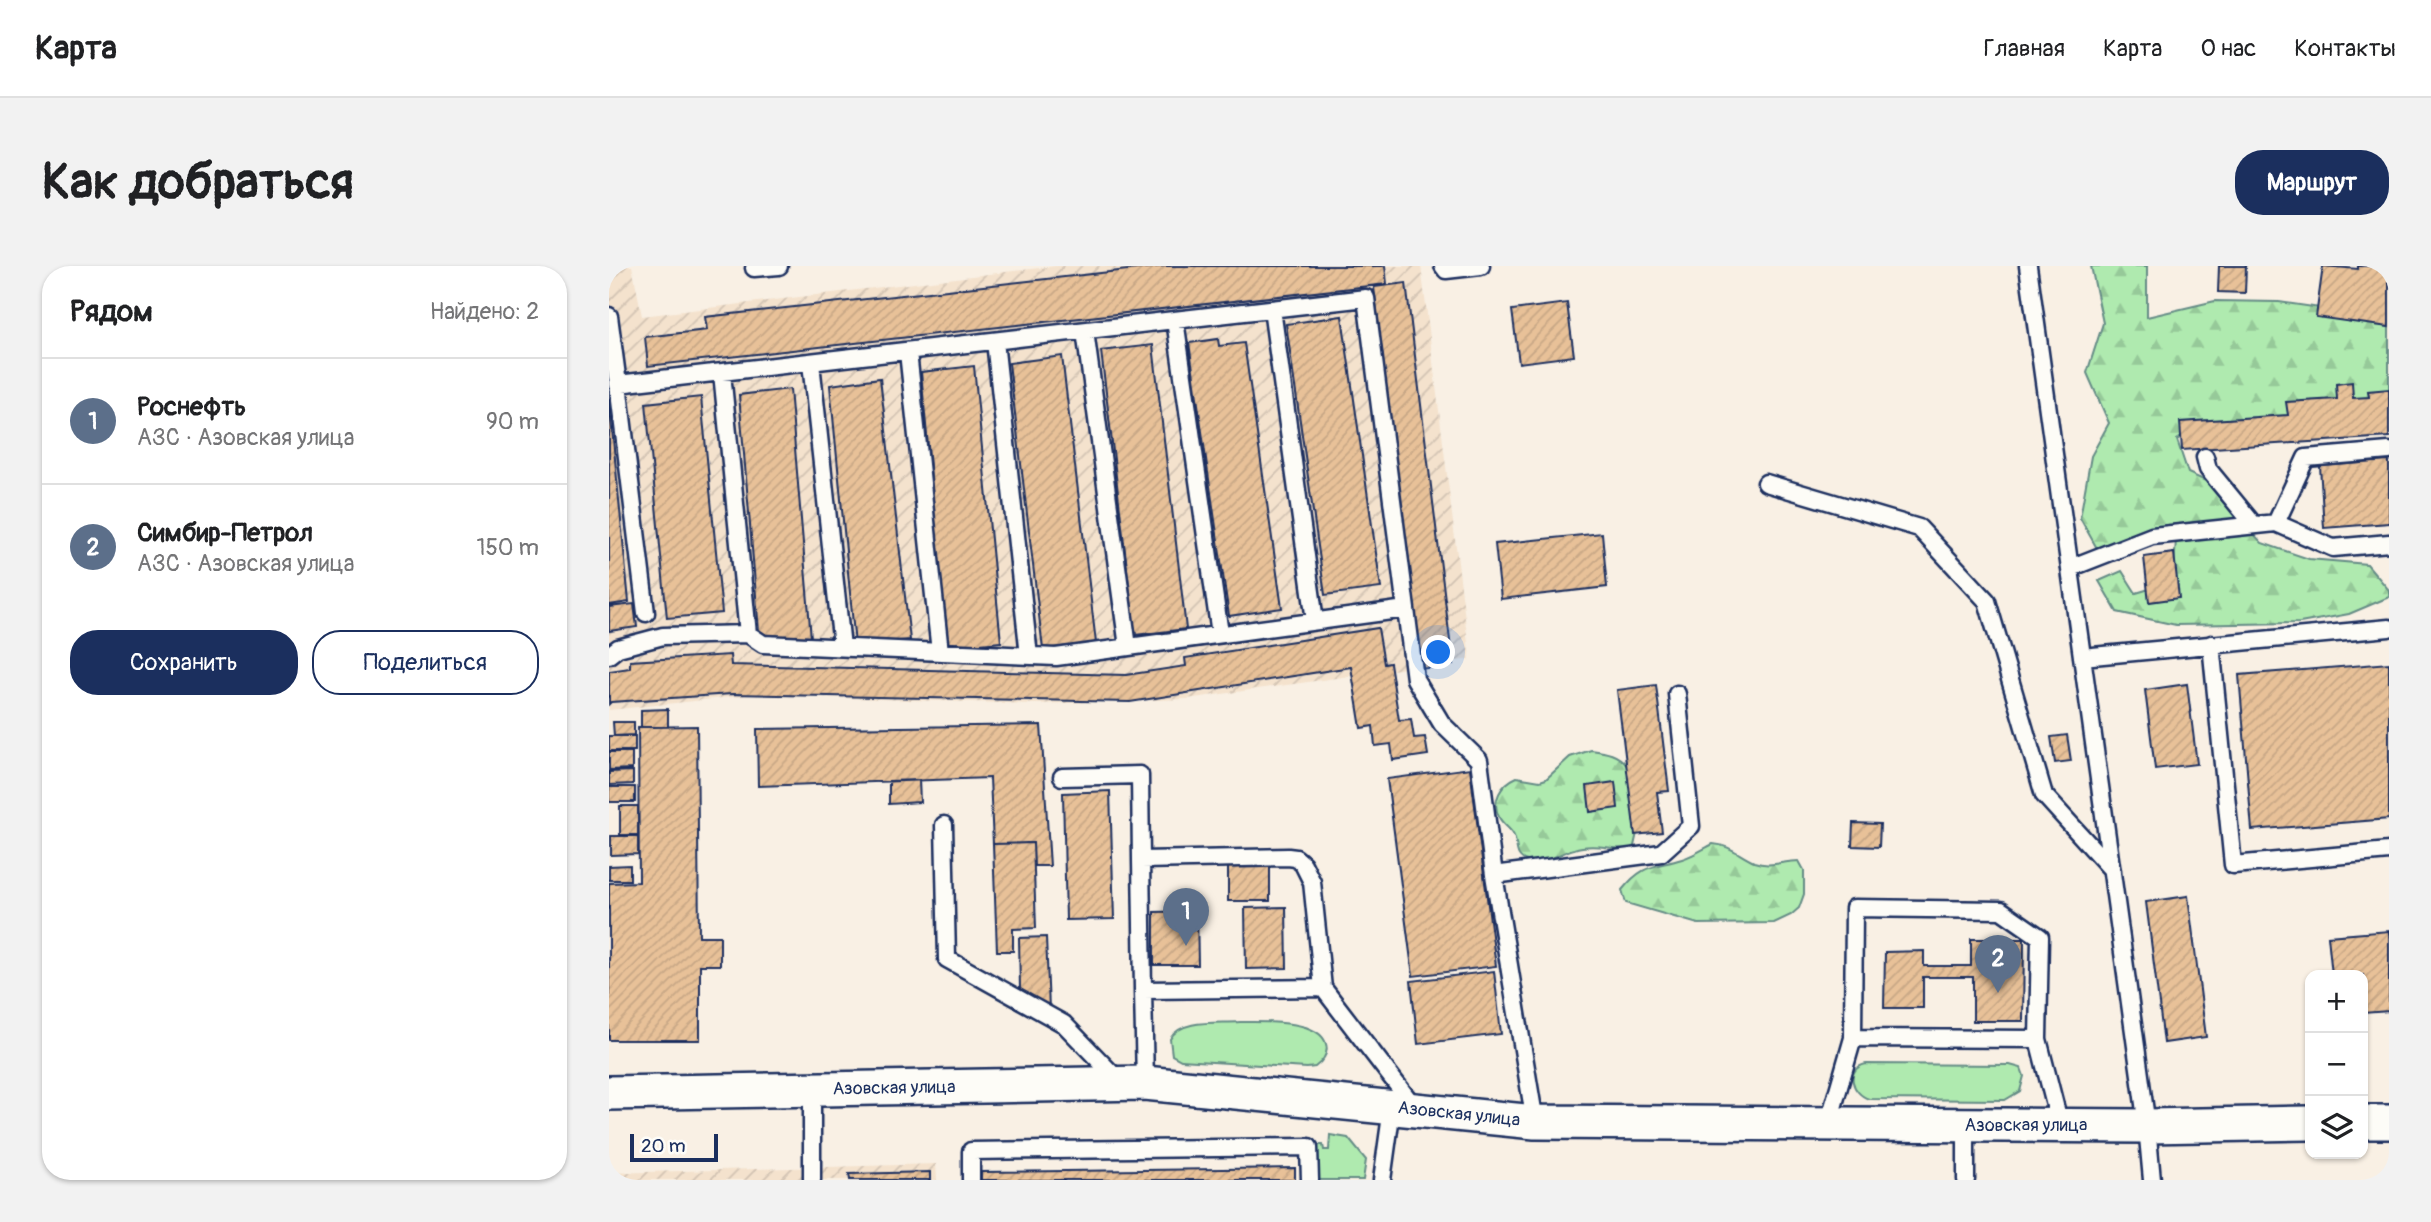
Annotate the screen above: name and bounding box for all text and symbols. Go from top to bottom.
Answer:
text: Карта [35,28,117,69]
text: Главная [1984,34,2065,63]
text: Карта [2103,34,2163,63]
text: О нас [2201,34,2256,63]
text: Контакты [2294,34,2396,63]
button: Маршрут [2235,150,2389,215]
text: Как добраться [42,152,354,213]
text: Рядом [70,293,153,330]
text: Найдено: 2 [430,297,539,326]
text: Роснефть [137,391,246,423]
text: 1 [89,407,98,436]
text: 90 m [486,407,539,436]
text: АЗС · Азовская улица [137,423,354,452]
text: Симбир-Петрол [137,517,313,549]
text: 2 [87,533,99,562]
text: 150 m [476,533,539,562]
text: АЗС · Азовская улица [137,549,354,578]
button: Сохранить [70,630,298,695]
button: Поделиться [312,630,539,695]
your location [1421,635,1455,669]
pin: 1 [1163,888,1209,946]
pin: 2 [1975,935,2021,993]
map controls [2305,970,2368,1159]
button: + [2305,970,2368,1033]
button: − [2305,1033,2368,1096]
street label: Азовская улица [832,1075,956,1101]
street label: Азовская улица [1397,1096,1521,1132]
button: layers [2305,1096,2368,1159]
street label: Азовская улица [1965,1114,2087,1137]
scale bar [630,1131,717,1163]
text: 20 m [641,1134,686,1158]

